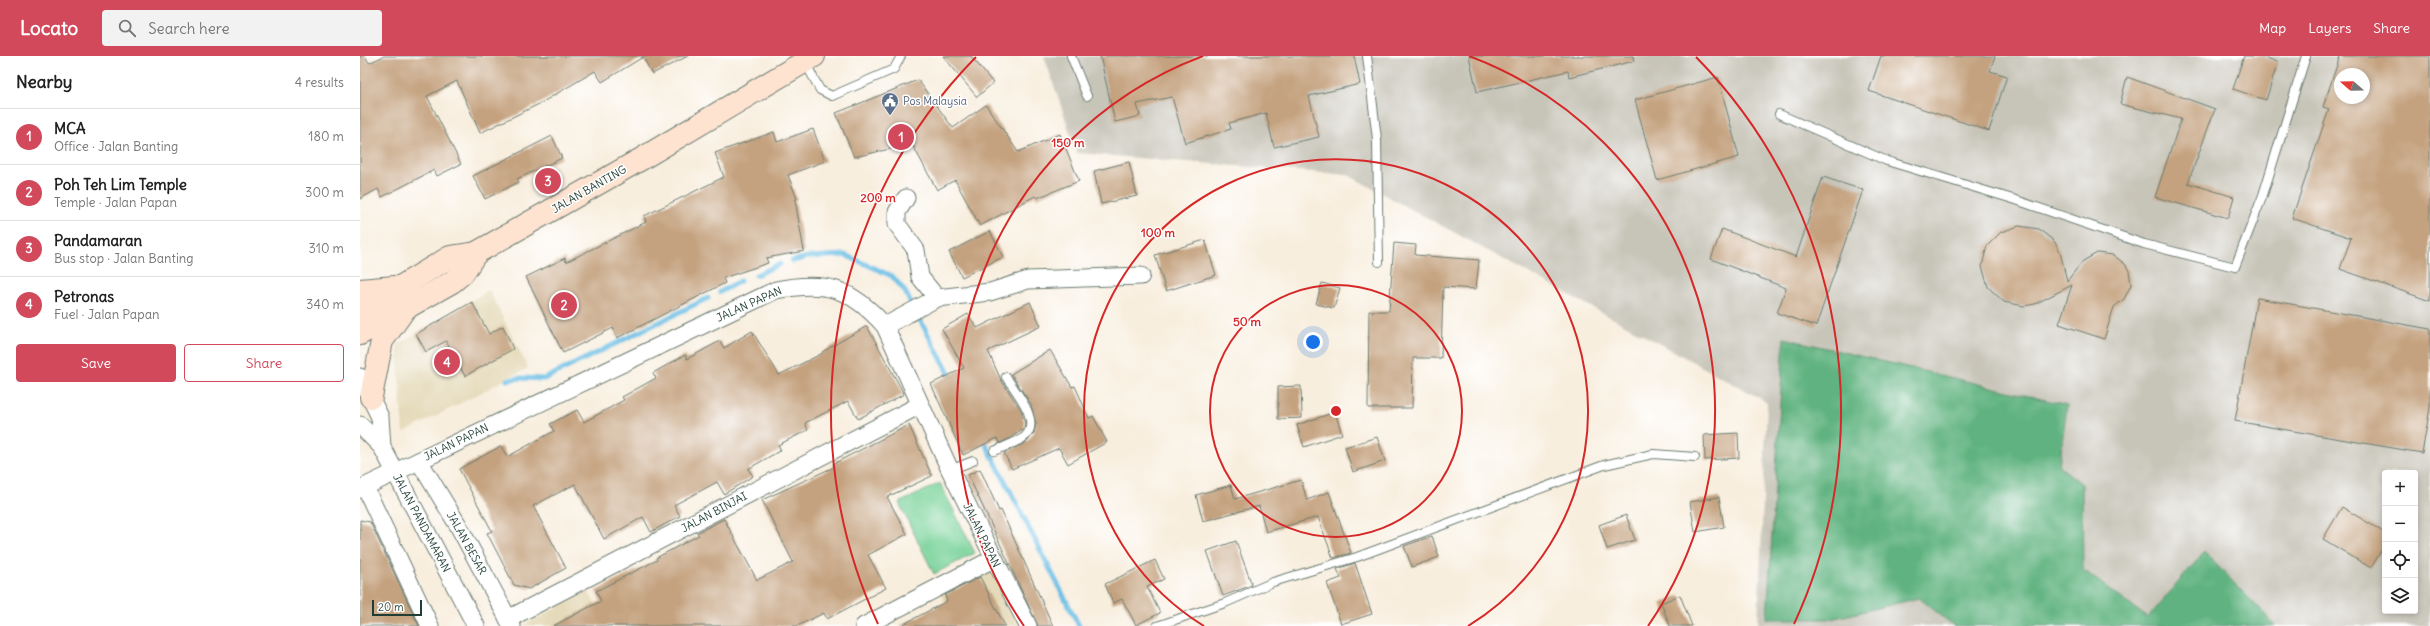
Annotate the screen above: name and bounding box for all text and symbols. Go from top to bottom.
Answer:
search box [102,10,382,46]
text: Locato [20,16,78,40]
icon: search [116,17,138,39]
text: Search here [148,19,230,38]
text: Map [2259,19,2286,37]
text: Layers [2308,19,2351,37]
text: Share [2373,19,2410,37]
north arrow [2334,68,2370,104]
text: Nearby [16,71,72,93]
text: 4 results [295,74,344,91]
public building icon: Pos Malaysia [880,91,900,116]
place label: Pos Malaysia [903,94,967,108]
text: MCA [54,119,86,138]
pin: 1 [888,122,914,152]
text: 1 [26,128,32,145]
text: 180 m [308,128,344,145]
text: 150 m [1052,135,1085,150]
text: Office · Jalan Banting [54,138,178,155]
street label: JALAN BANTING [549,162,629,216]
pin: 3 [535,166,561,196]
text: Poh Teh Lim Temple [54,175,187,194]
text: 2 [25,184,33,201]
text: 300 m [305,184,344,201]
text: 200 m [860,190,896,205]
text: Temple · Jalan Papan [54,194,177,211]
text: 100 m [1141,225,1175,240]
text: Pandamaran [54,231,142,250]
text: 3 [25,240,33,257]
text: 310 m [309,240,344,257]
text: Bus stop · Jalan Banting [54,250,194,267]
street label: JALAN PAPAN [714,283,784,325]
text: Petronas [54,287,114,306]
pin: 2 [551,290,577,320]
text: 4 [25,296,33,313]
text: 340 m [306,296,344,313]
text: Fuel · Jalan Papan [54,306,160,323]
text: 50 m [1233,314,1262,329]
your location [1303,332,1323,352]
button: Save [16,344,176,382]
button: Share [184,344,344,382]
pin: 4 [434,347,460,377]
centre of rings [1329,404,1343,418]
street label: JALAN PAPAN [421,420,491,464]
map controls [2382,470,2418,614]
button: + [2382,470,2418,506]
street label: JALAN PANDAMARAN [390,471,454,575]
street label: JALAN BINJAI [679,489,750,535]
street label: JALAN PAPAN [960,500,1004,570]
button: − [2382,506,2418,542]
street label: JALAN BESAR [444,509,490,577]
button: locate [2382,542,2418,578]
button: layers [2382,578,2418,614]
scale bar [372,598,422,617]
text: 20 m [378,600,404,614]

